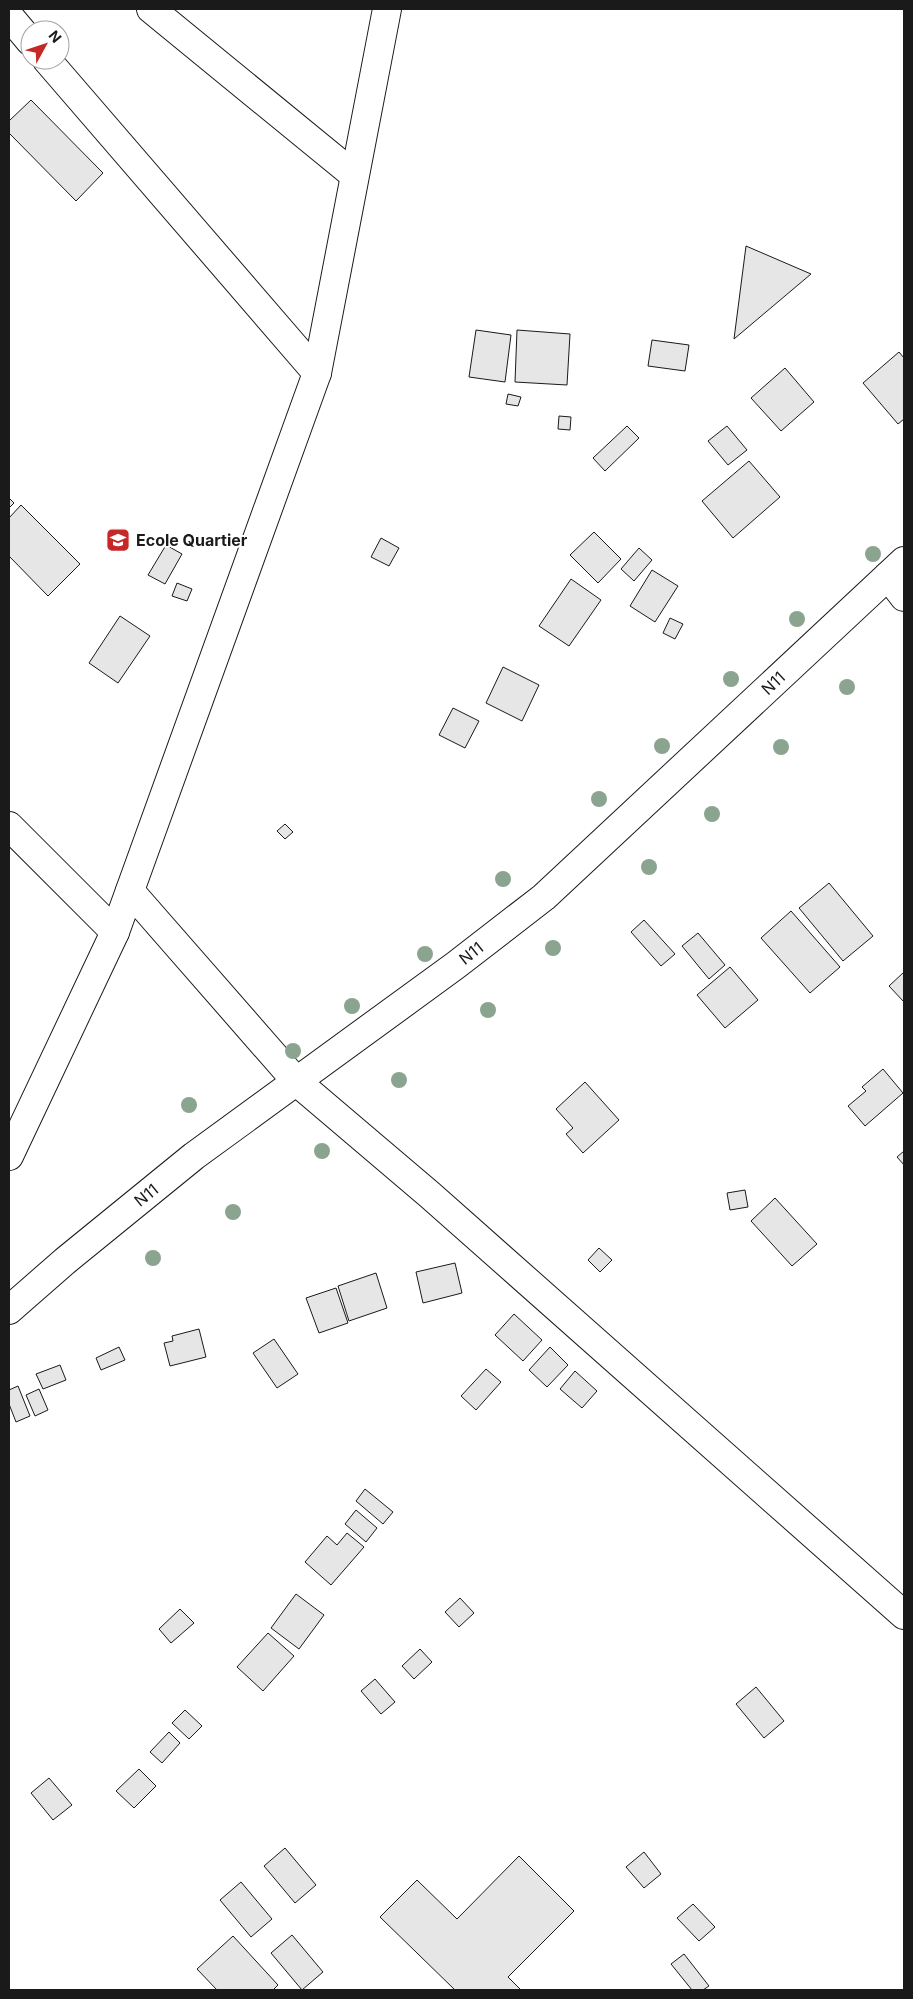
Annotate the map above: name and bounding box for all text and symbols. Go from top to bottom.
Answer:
north arrow [20,20,70,70]
text: N [45,27,65,46]
school or university icon: Ecole Quartier [105,527,131,553]
place label: Ecole Quartier [136,530,248,550]
street label: N11 [757,667,789,699]
street label: N11 [455,937,487,969]
street label: N11 [130,1179,162,1211]

